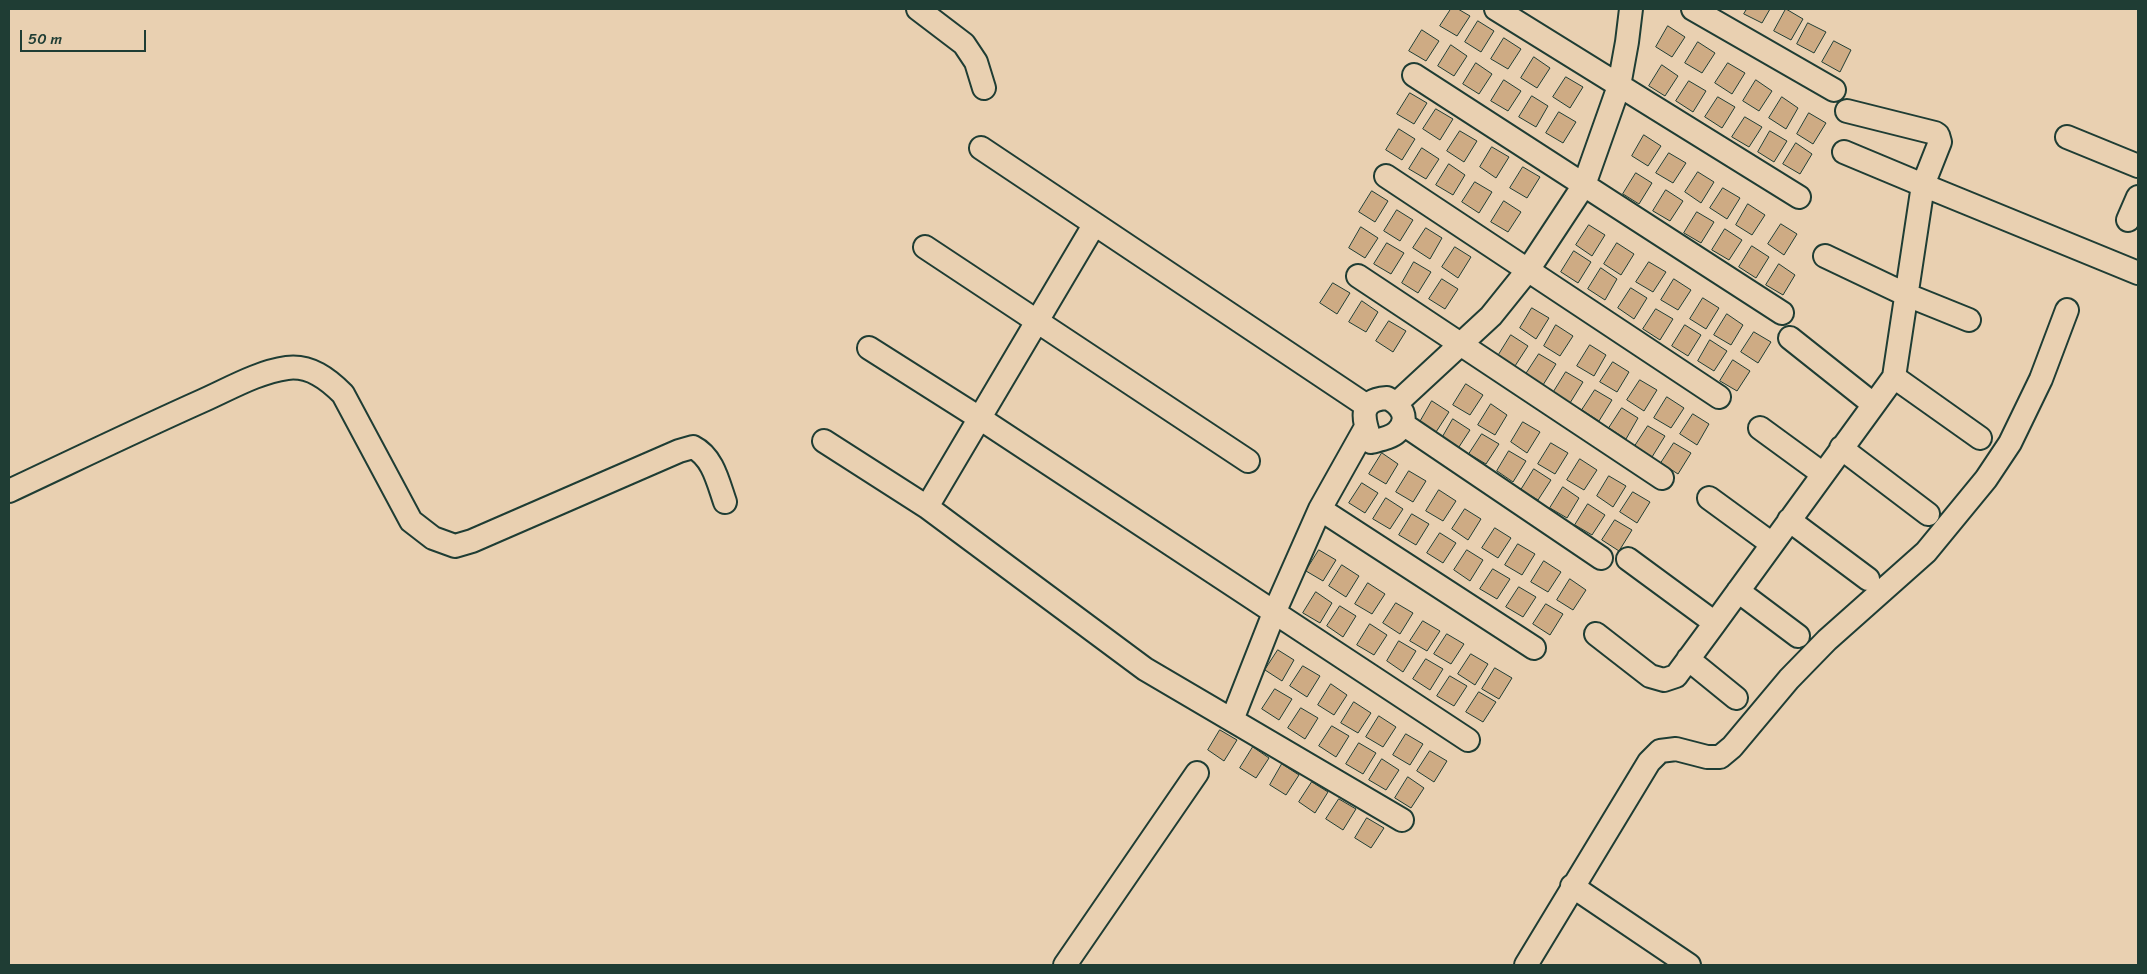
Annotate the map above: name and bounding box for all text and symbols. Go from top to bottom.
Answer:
scale bar [22,20,149,52]
text: 50 m [28,26,62,52]

